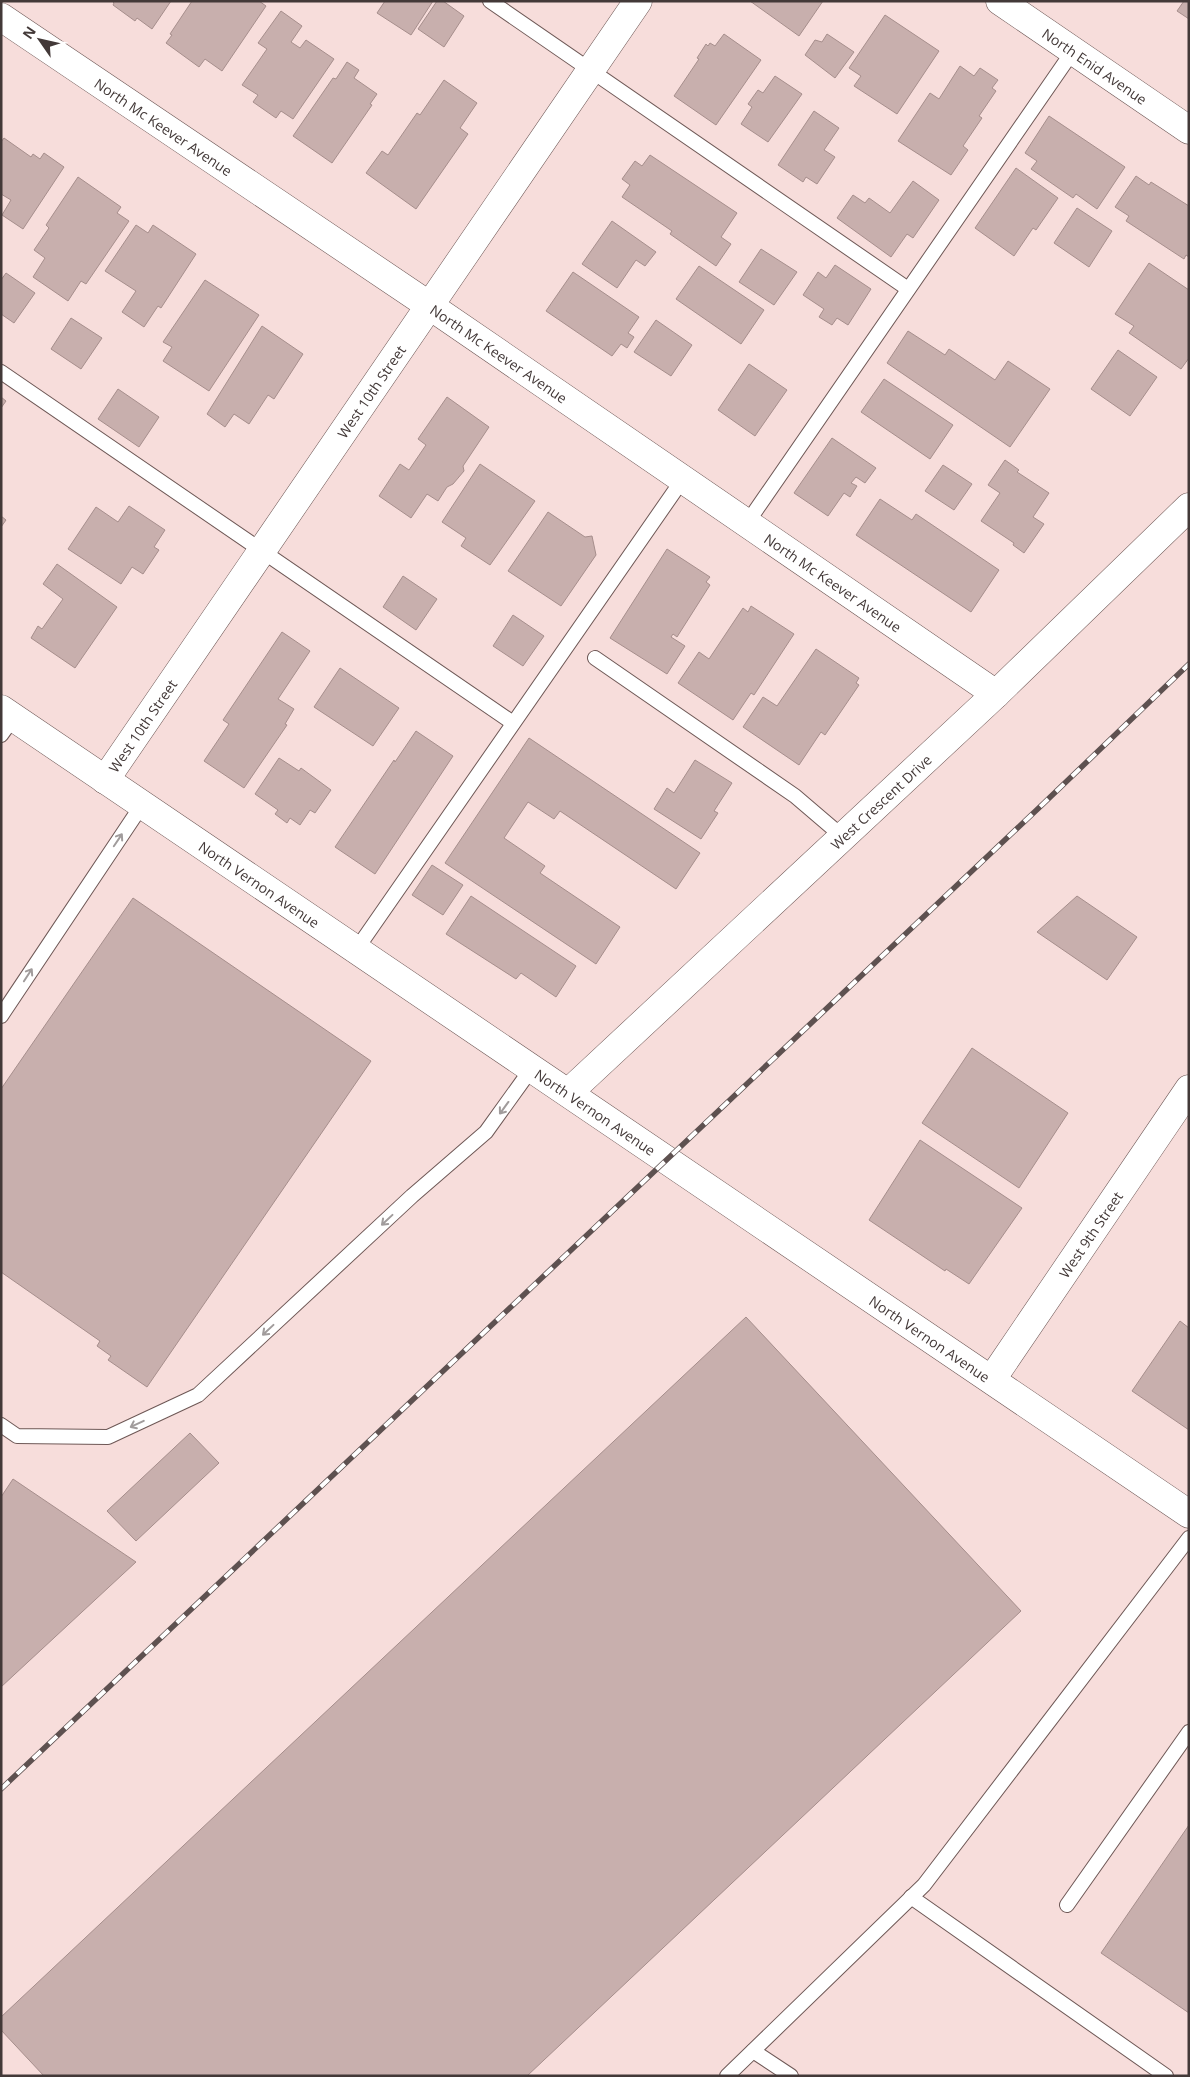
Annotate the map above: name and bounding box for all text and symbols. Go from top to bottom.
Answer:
north arrow [15,15,65,65]
text: N [18,22,40,42]
street label: North Enid Avenue [1039,23,1151,108]
street label: North Mc Keever Avenue [91,73,236,180]
street label: North Mc Keever Avenue [427,300,571,407]
street label: West 10th Street [332,341,409,441]
street label: North Mc Keever Avenue [761,529,906,636]
street label: West 10th Street [104,675,181,776]
street label: West Crescent Drive [826,750,935,853]
one-way arrow [113,833,123,847]
street label: North Vernon Avenue [195,836,323,932]
one-way arrow [23,968,33,982]
street label: North Vernon Avenue [531,1064,660,1160]
one-way arrow [498,1100,509,1114]
street label: West 9th Street [1054,1187,1126,1281]
one-way arrow [380,1214,393,1226]
street label: North Vernon Avenue [866,1291,994,1386]
one-way arrow [261,1324,274,1336]
one-way arrow [130,1419,145,1429]

